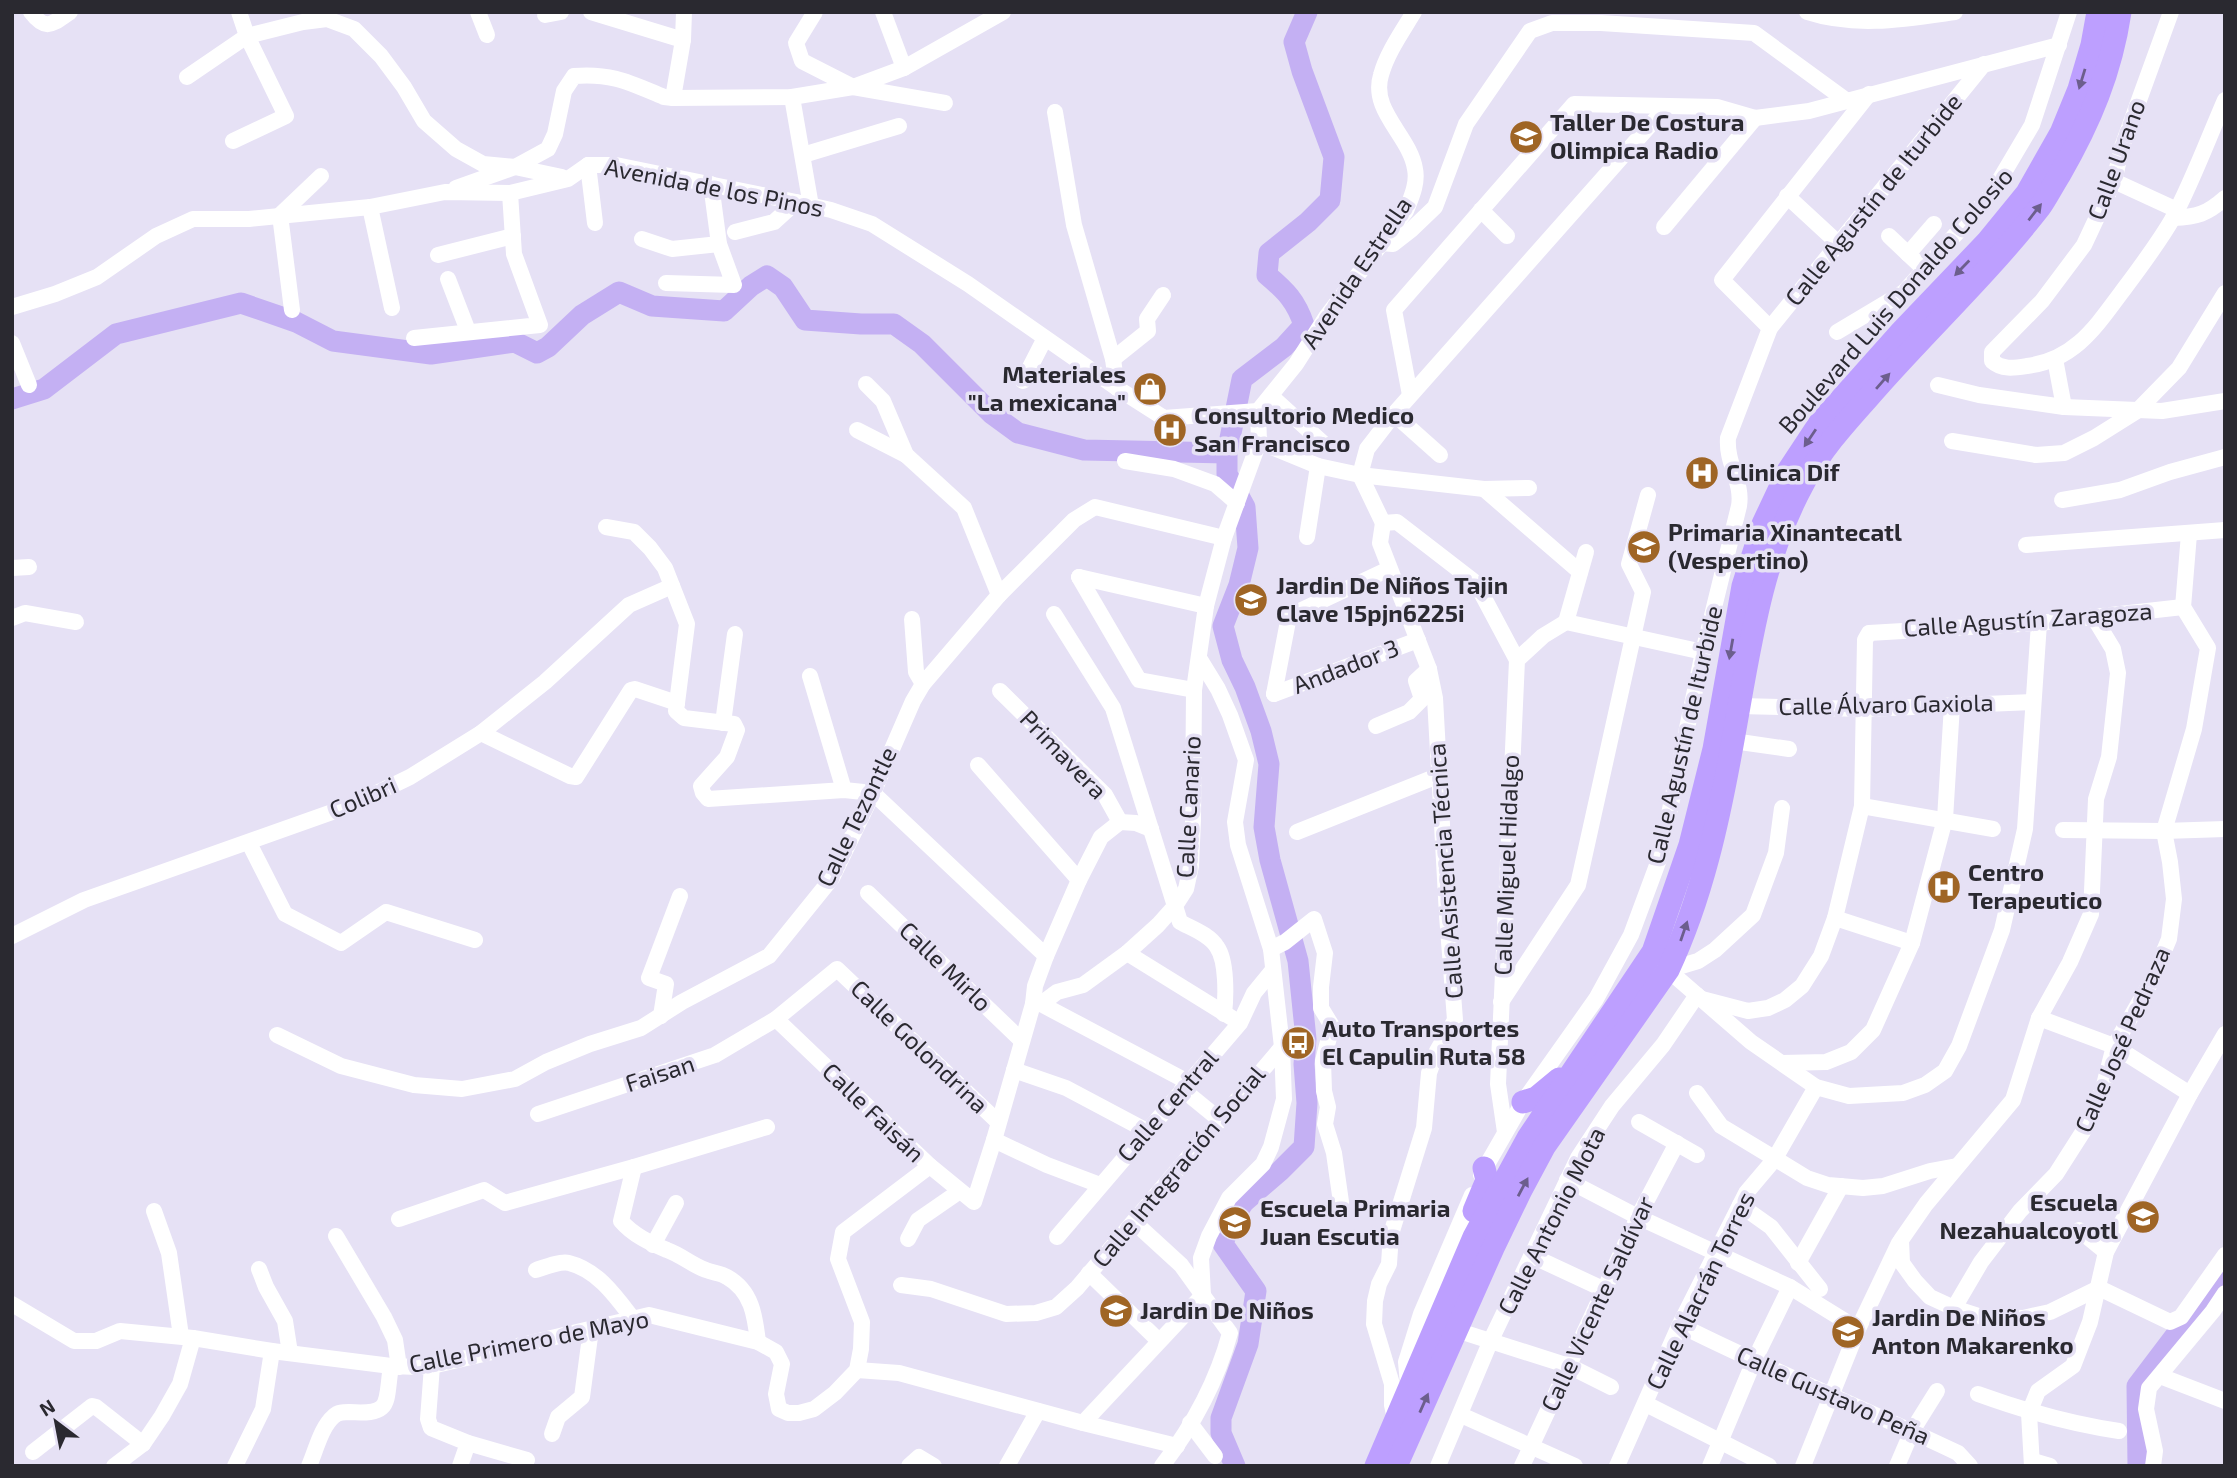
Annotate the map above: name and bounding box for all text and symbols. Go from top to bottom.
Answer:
one-way arrow [2077,68,2087,89]
street label: Calle Agustín de Iturbide [1778,87,1967,311]
street label: Calle Urano [2080,95,2151,224]
place label: Taller De Costura Olimpica Radio [1550,107,1744,164]
school or university icon: Taller De Costura Olimpica Radio [1507,118,1545,156]
street label: Avenida de los Pinos [602,151,826,222]
street label: Boulevard Luis Donaldo Colosio [1772,161,2018,439]
street label: Avenida Estrella [1294,191,1417,353]
one-way arrow [2028,203,2043,221]
one-way arrow [1953,260,1970,277]
place label: Materiales "La mexicana" [968,359,1126,416]
shop icon: Materiales "La mexicana" [1131,370,1169,408]
one-way arrow [1875,372,1890,389]
place label: Consultorio Medico San Francisco [1194,400,1414,457]
hospital icon: Consultorio Medico San Francisco [1151,411,1189,449]
one-way arrow [1803,429,1817,447]
hospital icon: Clinica Dif [1683,454,1721,492]
place label: Clinica Dif [1726,457,1841,486]
place label: Primaria Xinantecatl (Vespertino) [1668,517,1902,574]
school or university icon: Primaria Xinantecatl (Vespertino) [1625,528,1663,566]
place label: Jardin De Niños Tajin Clave 15pjn6225i [1276,570,1508,627]
school or university icon: Jardin De Niños Tajin Clave 15pjn6225i [1232,581,1270,619]
street label: Calle Agustín Zaragoza [1903,595,2153,642]
street label: Calle Agustín de Iturbide [1640,603,1727,867]
street label: Andador 3 [1288,632,1402,699]
one-way arrow [1726,638,1737,660]
street label: Calle Álvaro Gaxiola [1778,687,1994,720]
street label: Primavera [1015,704,1113,804]
street label: Calle Canario [1169,735,1206,879]
street label: Calle Tezontle [809,742,902,891]
street label: Calle Asistencia Técnica [1421,742,1468,1000]
street label: Calle Miguel Hidalgo [1487,754,1524,976]
street label: Colibri [325,770,400,824]
place label: Centro Terapeutico [1968,857,2102,914]
hospital icon: Centro Terapeutico [1925,868,1963,906]
street label: Calle Mirlo [894,915,998,1017]
one-way arrow [1679,920,1690,941]
street label: Calle José Pedraza [2068,942,2176,1137]
street label: Calle Golondrina [846,973,995,1119]
place label: Auto Transportes El Capulin Ruta 58 [1322,1013,1526,1070]
bus stop icon: Auto Transportes El Capulin Ruta 58 [1279,1024,1317,1062]
street label: Calle Central [1110,1043,1223,1167]
street label: Faisan [621,1048,698,1097]
street label: Calle Faisán [817,1056,931,1168]
street label: Calle Integración Social [1085,1060,1270,1272]
street label: Calle Antonio Mota [1491,1122,1610,1319]
one-way arrow [1517,1177,1529,1197]
street label: Calle Alacrán Torres [1639,1187,1760,1394]
place label: Escuela Nezahualcoyotl [1939,1187,2118,1244]
street label: Calle Vicente Saldívar [1534,1191,1659,1416]
place label: Escuela Primaria Juan Escutia [1260,1193,1450,1250]
school or university icon: Escuela Nezahualcoyotl [2124,1198,2162,1236]
school or university icon: Escuela Primaria Juan Escutia [1216,1204,1254,1242]
school or university icon: Jardin De Niños [1097,1292,1135,1330]
place label: Jardin De Niños [1140,1295,1314,1324]
place label: Jardin De Niños Anton Makarenko [1872,1302,2074,1359]
street label: Calle Primero de Mayo [406,1303,651,1378]
school or university icon: Jardin De Niños Anton Makarenko [1829,1313,1867,1351]
street label: Calle Gustavo Peña [1733,1339,1935,1450]
north arrow [21,1387,91,1457]
one-way arrow [1419,1393,1430,1414]
text: N [35,1394,59,1421]

